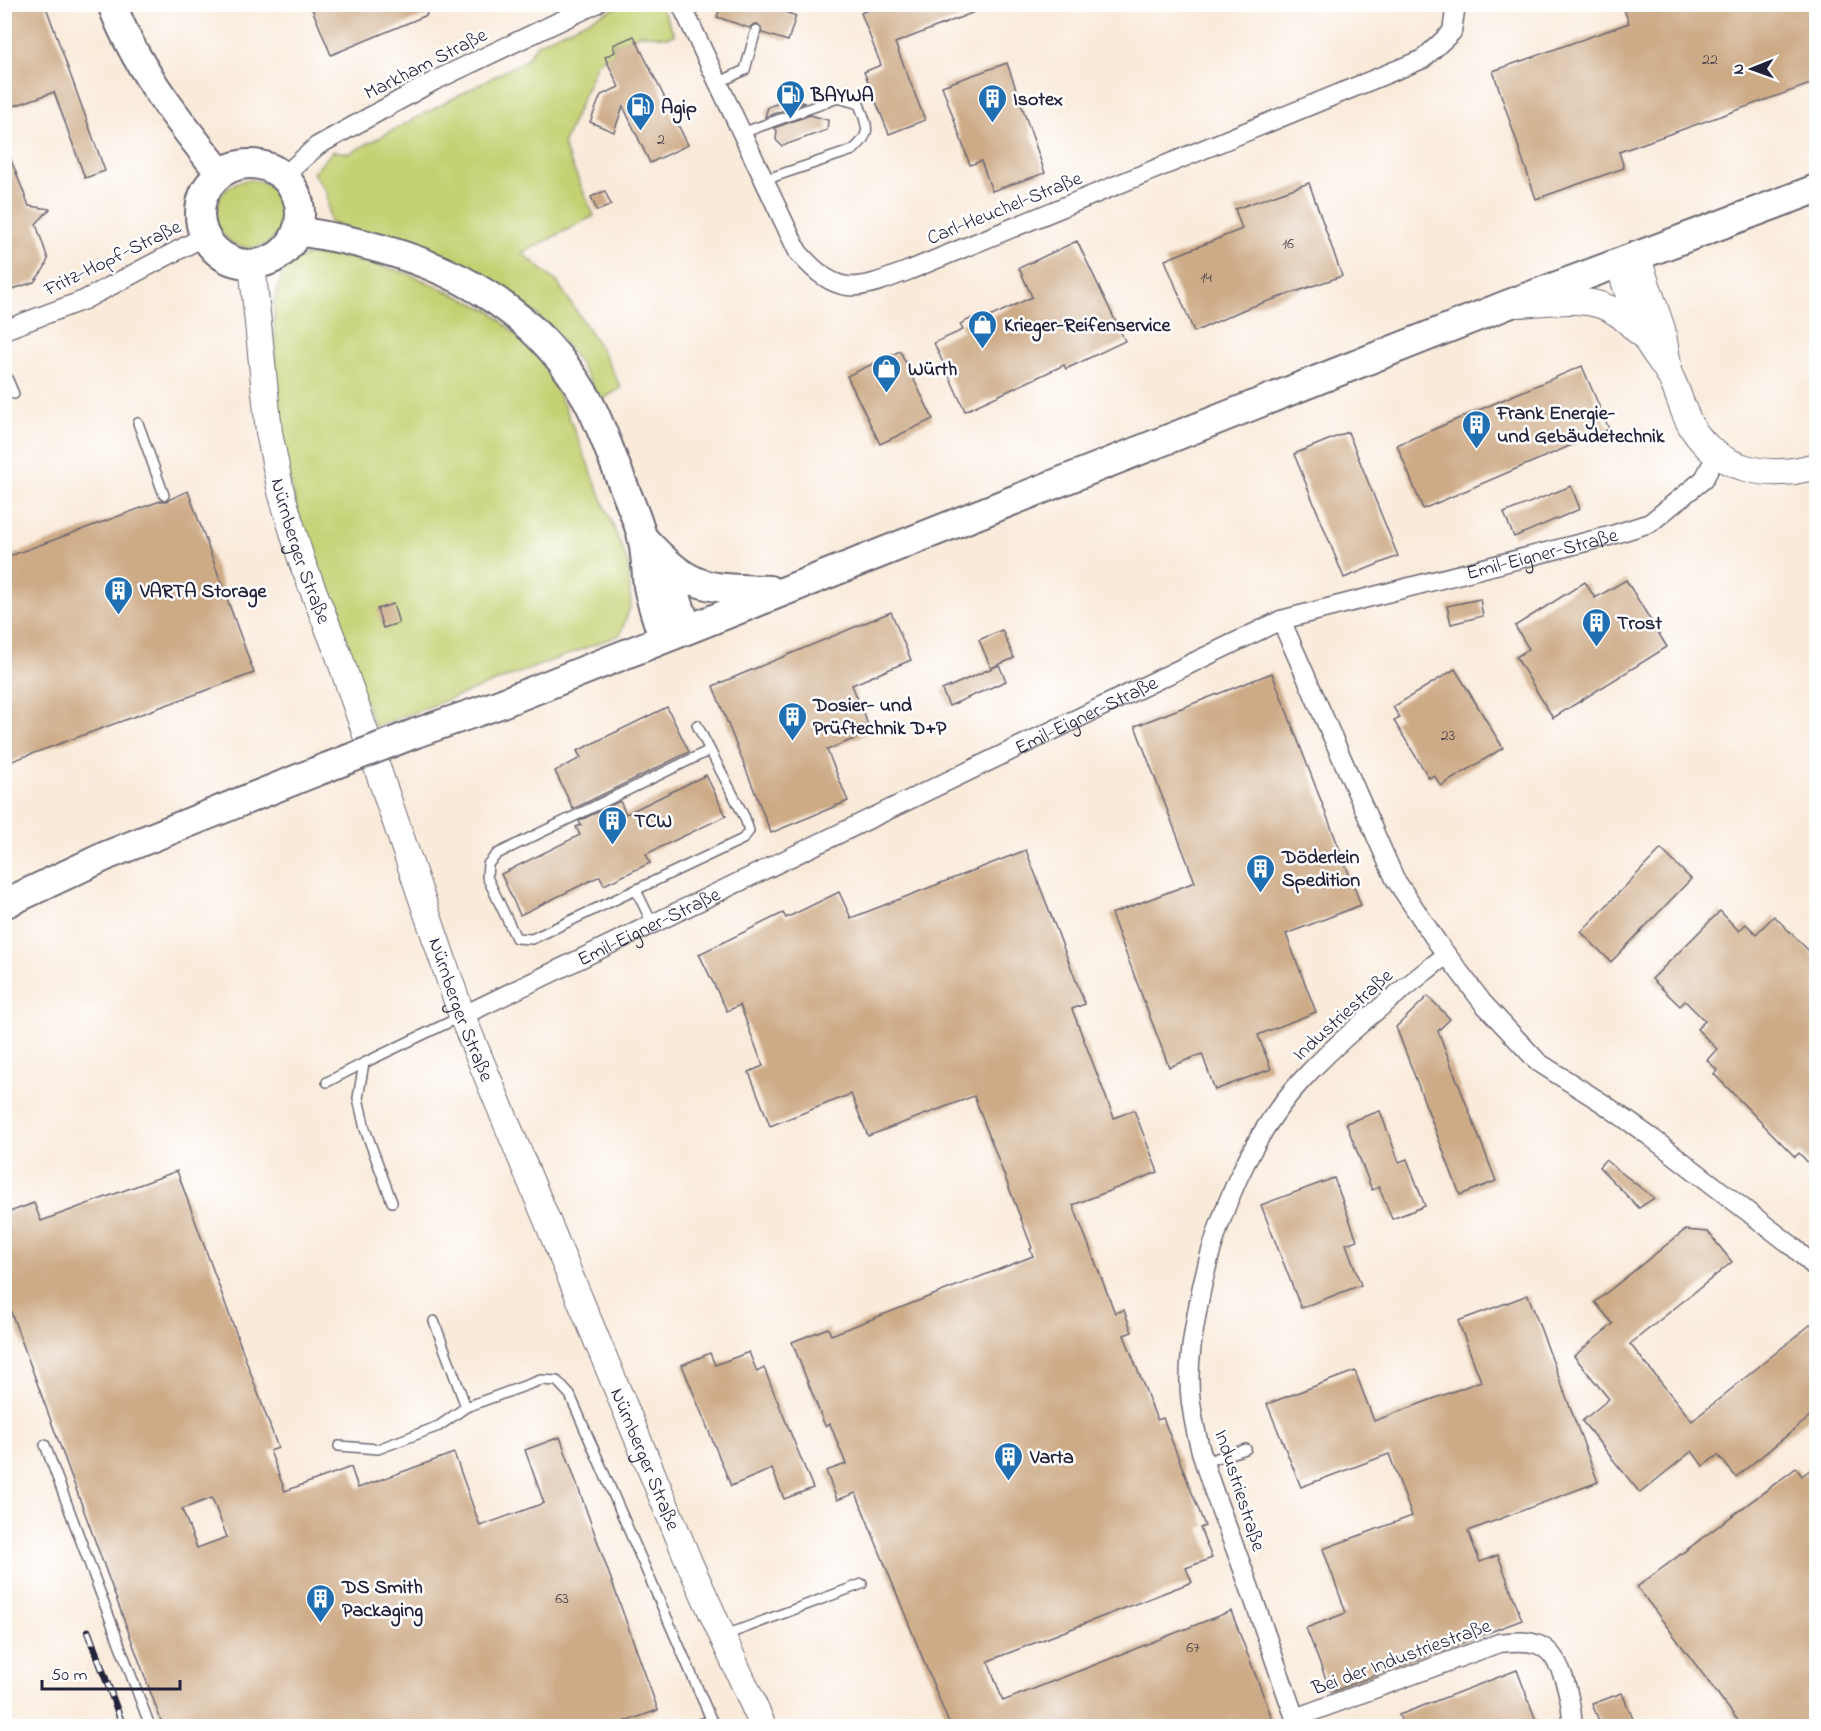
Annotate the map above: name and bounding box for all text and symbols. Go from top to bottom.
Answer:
street label: Markham Straße [360,22,493,109]
north arrow [1722,39,1782,99]
house number: 22 [1702,48,1718,72]
text: N [1727,63,1751,75]
fuel station icon: BAYWA [774,78,806,120]
place label: BAYWA [810,82,874,111]
building icon: Isotex [976,82,1008,124]
place label: Isotex [1013,86,1063,115]
fuel station icon: Agip [624,90,656,132]
place label: Agip [661,94,697,124]
house number: 2 [657,128,665,152]
street label: Carl-Heuchel-Straße [923,165,1087,254]
street label: Fritz-Hopf-Straße [39,213,187,305]
house number: 16 [1282,232,1294,256]
house number: 14 [1200,266,1212,290]
shop icon: Krieger-Reifenservice [967,308,999,350]
place label: Krieger-Reifenservice [1004,312,1171,342]
shop icon: Würth [871,352,903,394]
place label: Würth [908,356,957,385]
place label: Frank Energie- und Gebäudetechnik [1496,400,1666,452]
building icon: Frank Energie- und Gebäudetechnik [1460,408,1492,450]
street label: Nürnberger Straße [262,476,337,629]
street label: Emil-Eigner-Straße [1464,522,1622,589]
building icon: VARTA Storage [103,574,135,616]
place label: VARTA Storage [139,578,268,608]
building icon: Trost [1580,606,1612,648]
place label: Trost [1617,610,1662,639]
street label: Emil-Eigner-Straße [1011,670,1163,763]
place label: Dosier- und Prüftechnik D+P [812,692,947,744]
building icon: Dosier- und Prüftechnik D+P [776,700,808,742]
house number: 23 [1441,724,1455,748]
building icon: TCW [597,804,629,846]
place label: TCW [634,808,672,837]
place label: Döderlein Spedition [1281,844,1360,896]
building icon: Döderlein Spedition [1245,852,1277,894]
street label: Emil-Eigner-Straße [573,881,726,975]
street label: Nürnberger Straße [419,934,500,1087]
street label: Industriestraße [1287,963,1400,1069]
street label: Nürnberger Straße [601,1384,686,1535]
street label: Industriestraße [1205,1426,1272,1555]
building icon: Varta [993,1440,1025,1482]
place label: Varta [1029,1444,1074,1473]
place label: DS Smith Packaging [341,1574,423,1627]
building icon: DS Smith Packaging [305,1582,337,1624]
house number: 63 [555,1587,569,1611]
street label: Bei der Industriestraße [1307,1612,1495,1705]
house number: 67 [1186,1636,1200,1660]
scale bar [42,1653,180,1691]
text: 50 m [51,1663,88,1689]

